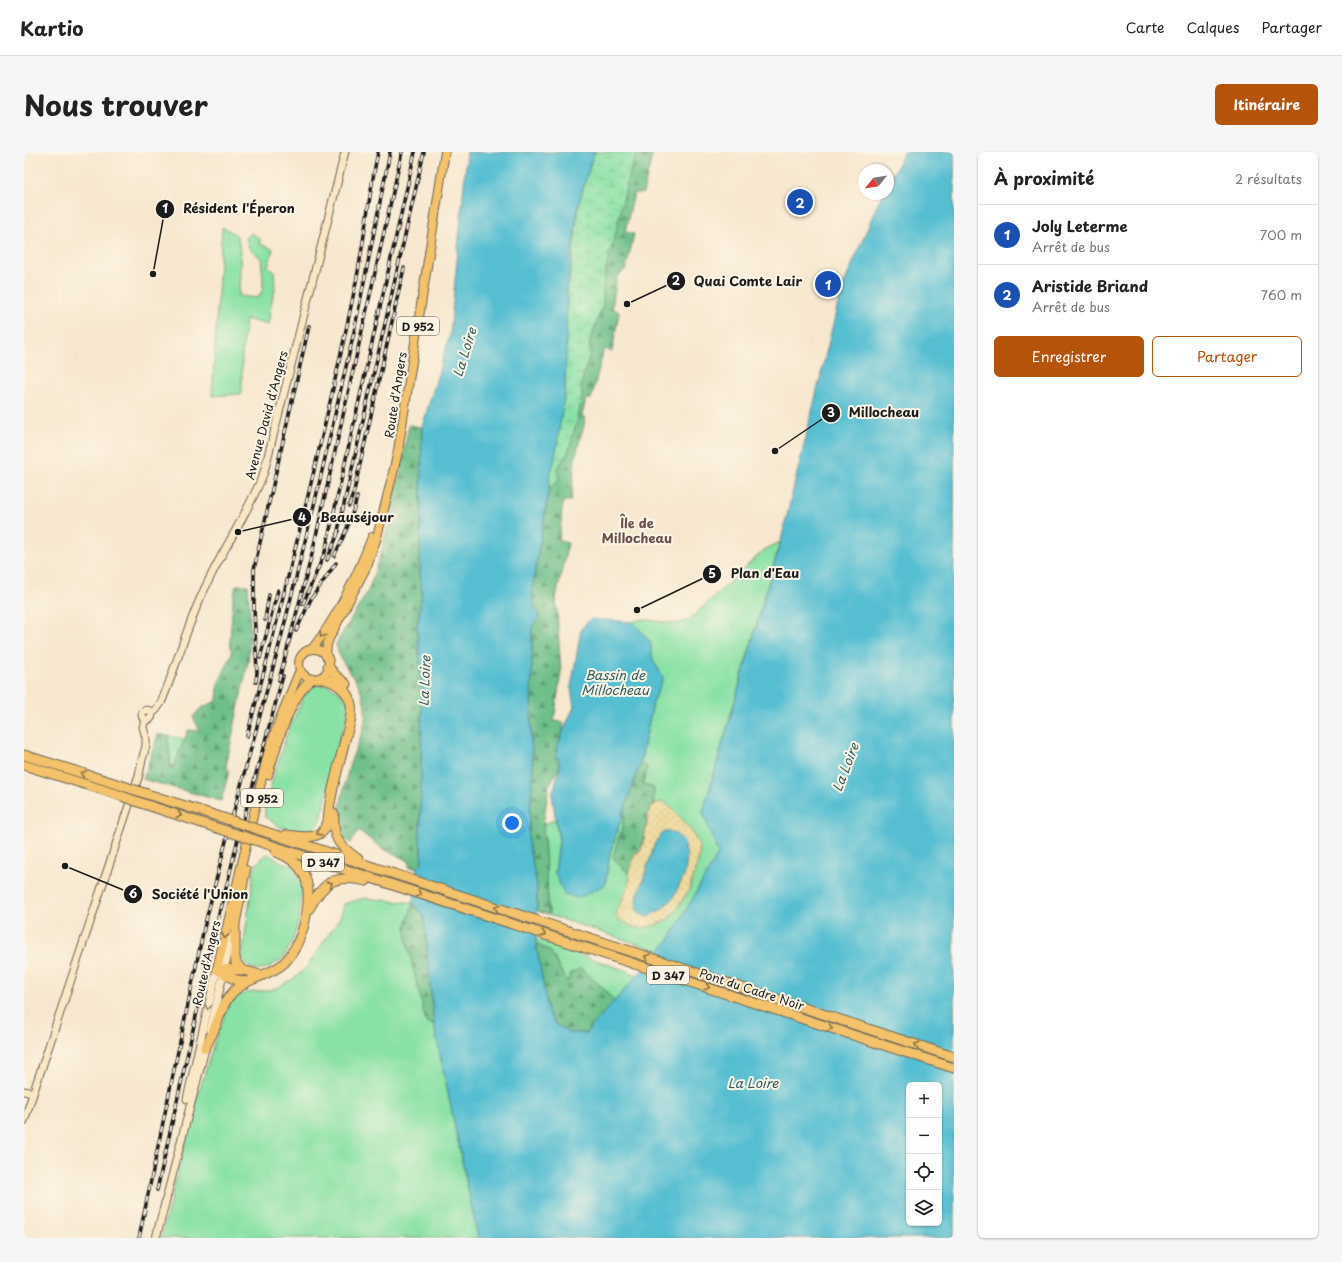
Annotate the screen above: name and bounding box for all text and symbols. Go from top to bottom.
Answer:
text: Kartio [20,14,83,42]
text: Carte [1126,17,1165,38]
text: Calques [1187,17,1239,38]
text: Partager [1261,17,1322,38]
text: Nous trouver [24,83,208,126]
button: Itinéraire [1215,84,1318,125]
north arrow [858,164,894,200]
text: À proximité [994,165,1094,191]
text: 2 résultats [1235,169,1302,188]
pin: 2 [787,187,813,217]
callout: Résident l'Éperon [155,196,303,221]
text: Résident l'Éperon [183,198,295,217]
text: 1 [162,199,168,217]
text: Joly Leterme [1032,214,1128,237]
text: 1 [1004,225,1010,244]
text: 700 m [1260,225,1302,244]
text: Arrêt de bus [1032,237,1110,256]
callout: Quai Comte Lair [666,269,810,294]
pin: 1 [815,269,841,299]
text: 2 [672,271,681,289]
text: Quai Comte Lair [694,271,802,290]
text: Aristide Briand [1032,274,1148,297]
text: 2 [1002,285,1012,304]
text: 760 m [1261,285,1302,304]
text: Arrêt de bus [1032,297,1110,316]
road number: D 952 [397,317,439,335]
water label: La Loire [448,324,481,379]
button: Enregistrer [994,336,1144,377]
button: Partager [1152,336,1302,377]
street label: Avenue David d'Angers [240,348,292,482]
street label: Route d'Angers [379,350,411,439]
callout: Millocheau [821,400,927,425]
text: Millocheau [849,402,919,421]
text: 3 [827,403,835,421]
callout: Beauséjour [292,505,402,530]
text: Beauséjour [320,507,394,526]
text: 4 [298,508,306,526]
district label: Île de Millocheau [602,513,672,547]
callout: Plan d'Eau [702,561,807,586]
text: Plan d'Eau [731,563,799,582]
text: 5 [708,564,716,582]
one-way arrow [319,631,327,638]
water label: La Loire [414,654,434,707]
water label: Bassin de Millocheau [581,665,650,699]
water label: La Loire [827,739,863,794]
one-way arrow [80,770,87,778]
road number: D 952 [241,789,283,807]
one-way arrow [175,810,182,819]
your location [502,813,522,833]
one-way arrow [316,828,323,835]
road number: D 347 [302,853,344,871]
one-way arrow [326,881,333,888]
callout: Société l'Union [123,882,257,907]
text: 6 [129,884,138,902]
text: Société l'Union [152,884,248,903]
one-way arrow [416,889,423,898]
one-way arrow [493,904,500,913]
street label: Route d'Angers [187,918,225,1007]
one-way arrow [539,929,546,938]
one-way arrow [221,932,230,939]
one-way arrow [644,953,651,962]
street label: Pont du Cadre Noir [697,964,807,1015]
road number: D 347 [647,966,689,984]
one-way arrow [703,983,710,991]
one-way arrow [205,1004,213,1010]
one-way arrow [826,1023,833,1031]
one-way arrow [914,1041,921,1050]
water label: La Loire [728,1073,779,1092]
map controls [906,1082,942,1226]
button: + [906,1082,942,1118]
button: − [906,1118,942,1154]
button: locate [906,1154,942,1190]
button: layers [906,1190,942,1226]

